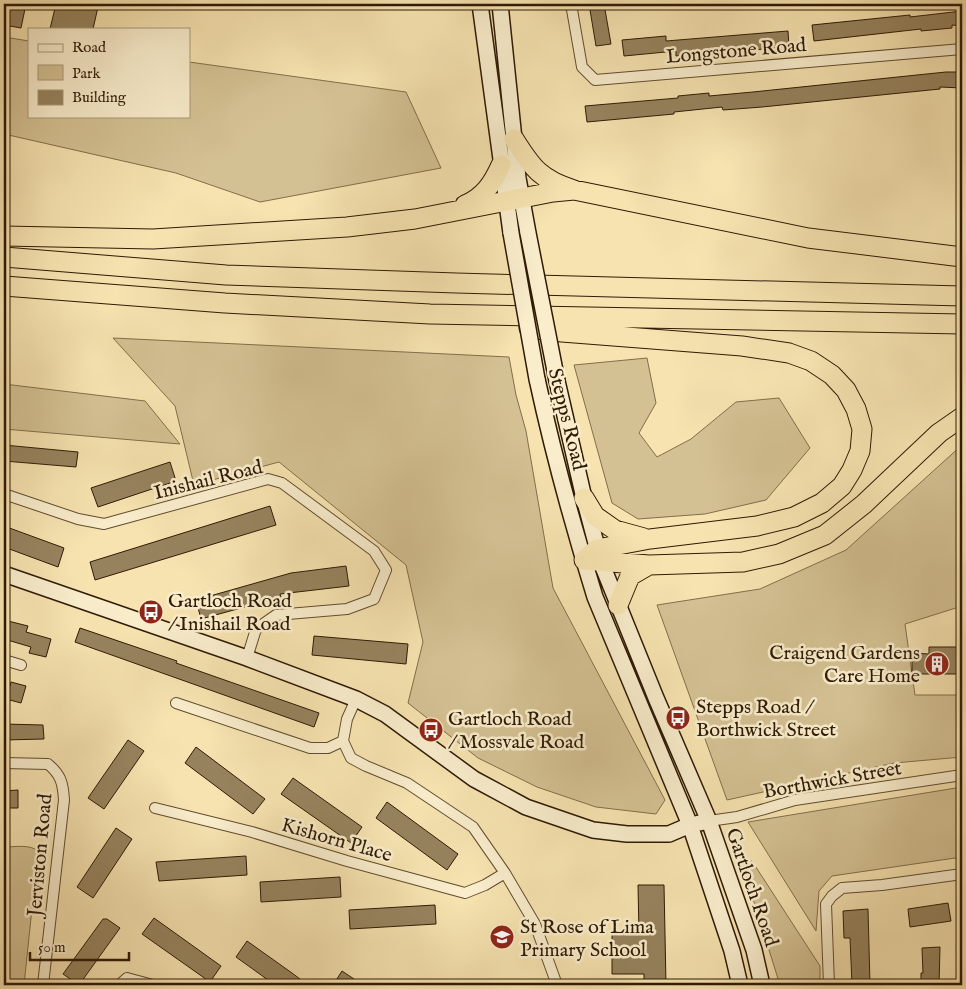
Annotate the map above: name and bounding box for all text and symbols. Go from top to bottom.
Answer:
legend [28,28,190,118]
street label: Longstone Road [665,33,808,70]
text: Road [72,38,107,57]
text: Park [72,64,102,83]
text: Building [72,88,127,107]
street label: Stepps Road [542,366,591,473]
street label: Inishail Road [151,455,266,506]
place label: Gartloch Road / Inishail Road [168,589,292,637]
bus stop icon: Gartloch Road / Inishail Road [138,599,164,625]
place label: Craigend Gardens Care Home [769,641,920,689]
building icon: Craigend Gardens Care Home [924,651,950,677]
place label: Stepps Road / Borthwick Street [696,695,836,743]
bus stop icon: Stepps Road / Borthwick Street [665,705,691,731]
place label: Gartloch Road / Mossvale Road [448,707,585,755]
bus stop icon: Gartloch Road / Mossvale Road [418,717,444,743]
street label: Borthwick Street [761,756,904,805]
street label: Jerviston Road [22,792,58,920]
street label: Kishorn Place [278,813,395,868]
street label: Gartloch Road [720,825,784,950]
place label: St Rose of Lima Primary School [520,915,654,963]
school or university icon: St Rose of Lima Primary School [489,924,515,950]
scale bar [30,929,129,961]
text: 50 m [38,938,66,957]

